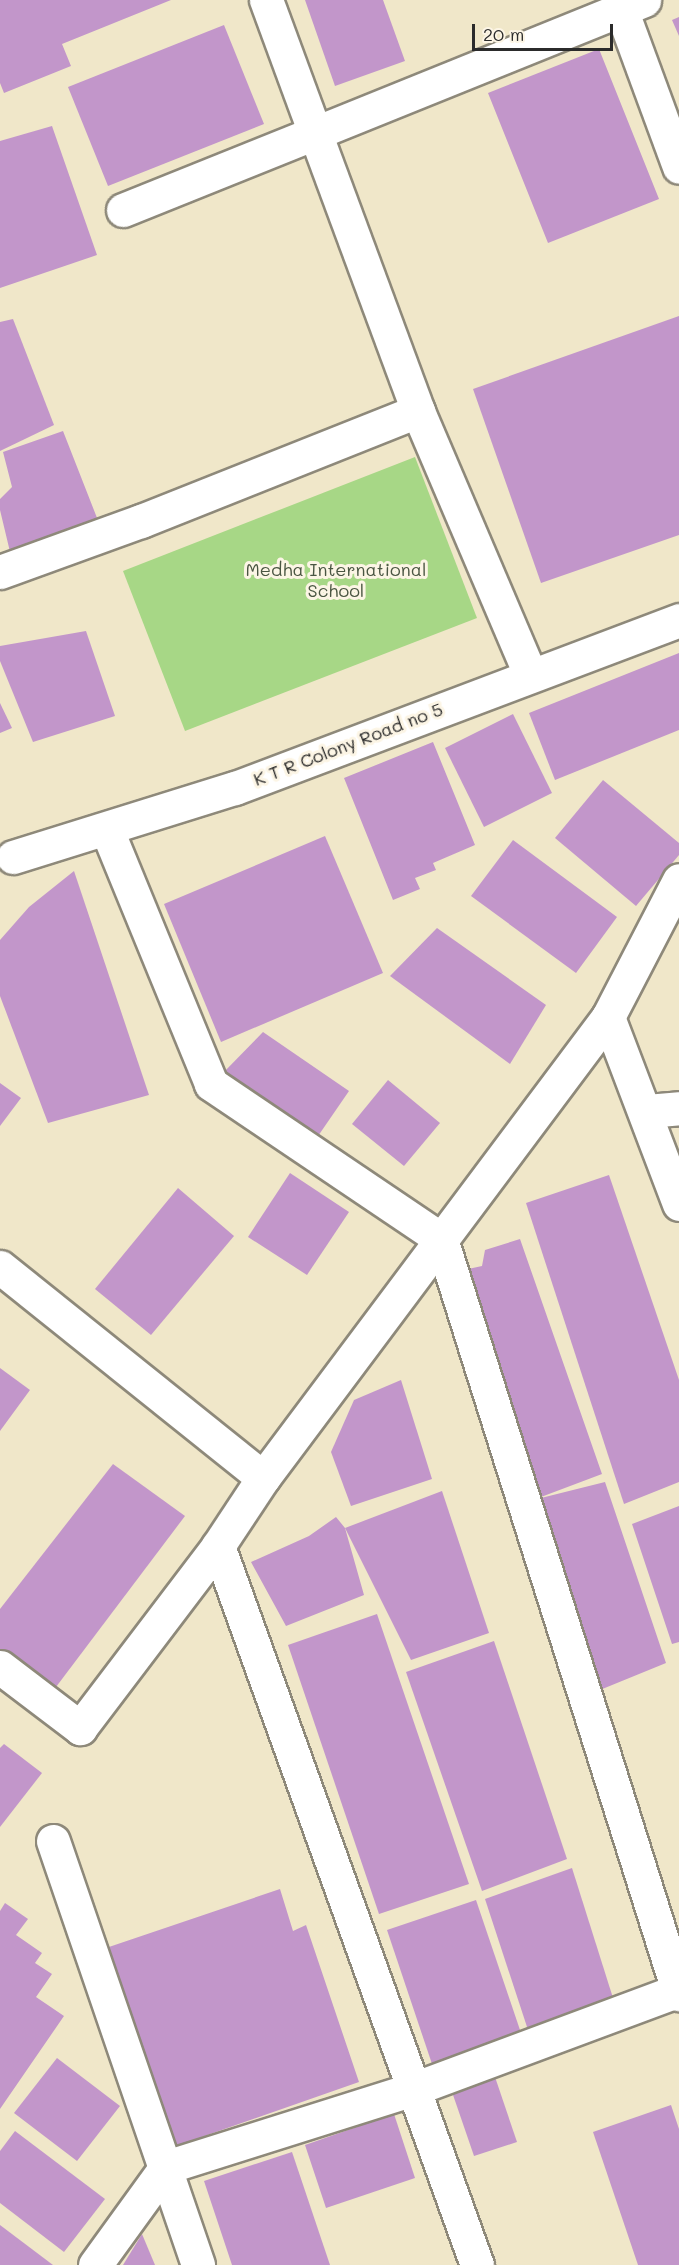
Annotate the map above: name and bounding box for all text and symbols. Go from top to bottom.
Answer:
scale bar [475,12,616,50]
text: 20 m [483,22,524,46]
park label: Medha International School [246,559,426,602]
street label: K T R Colony Road no 5 [250,698,446,790]

